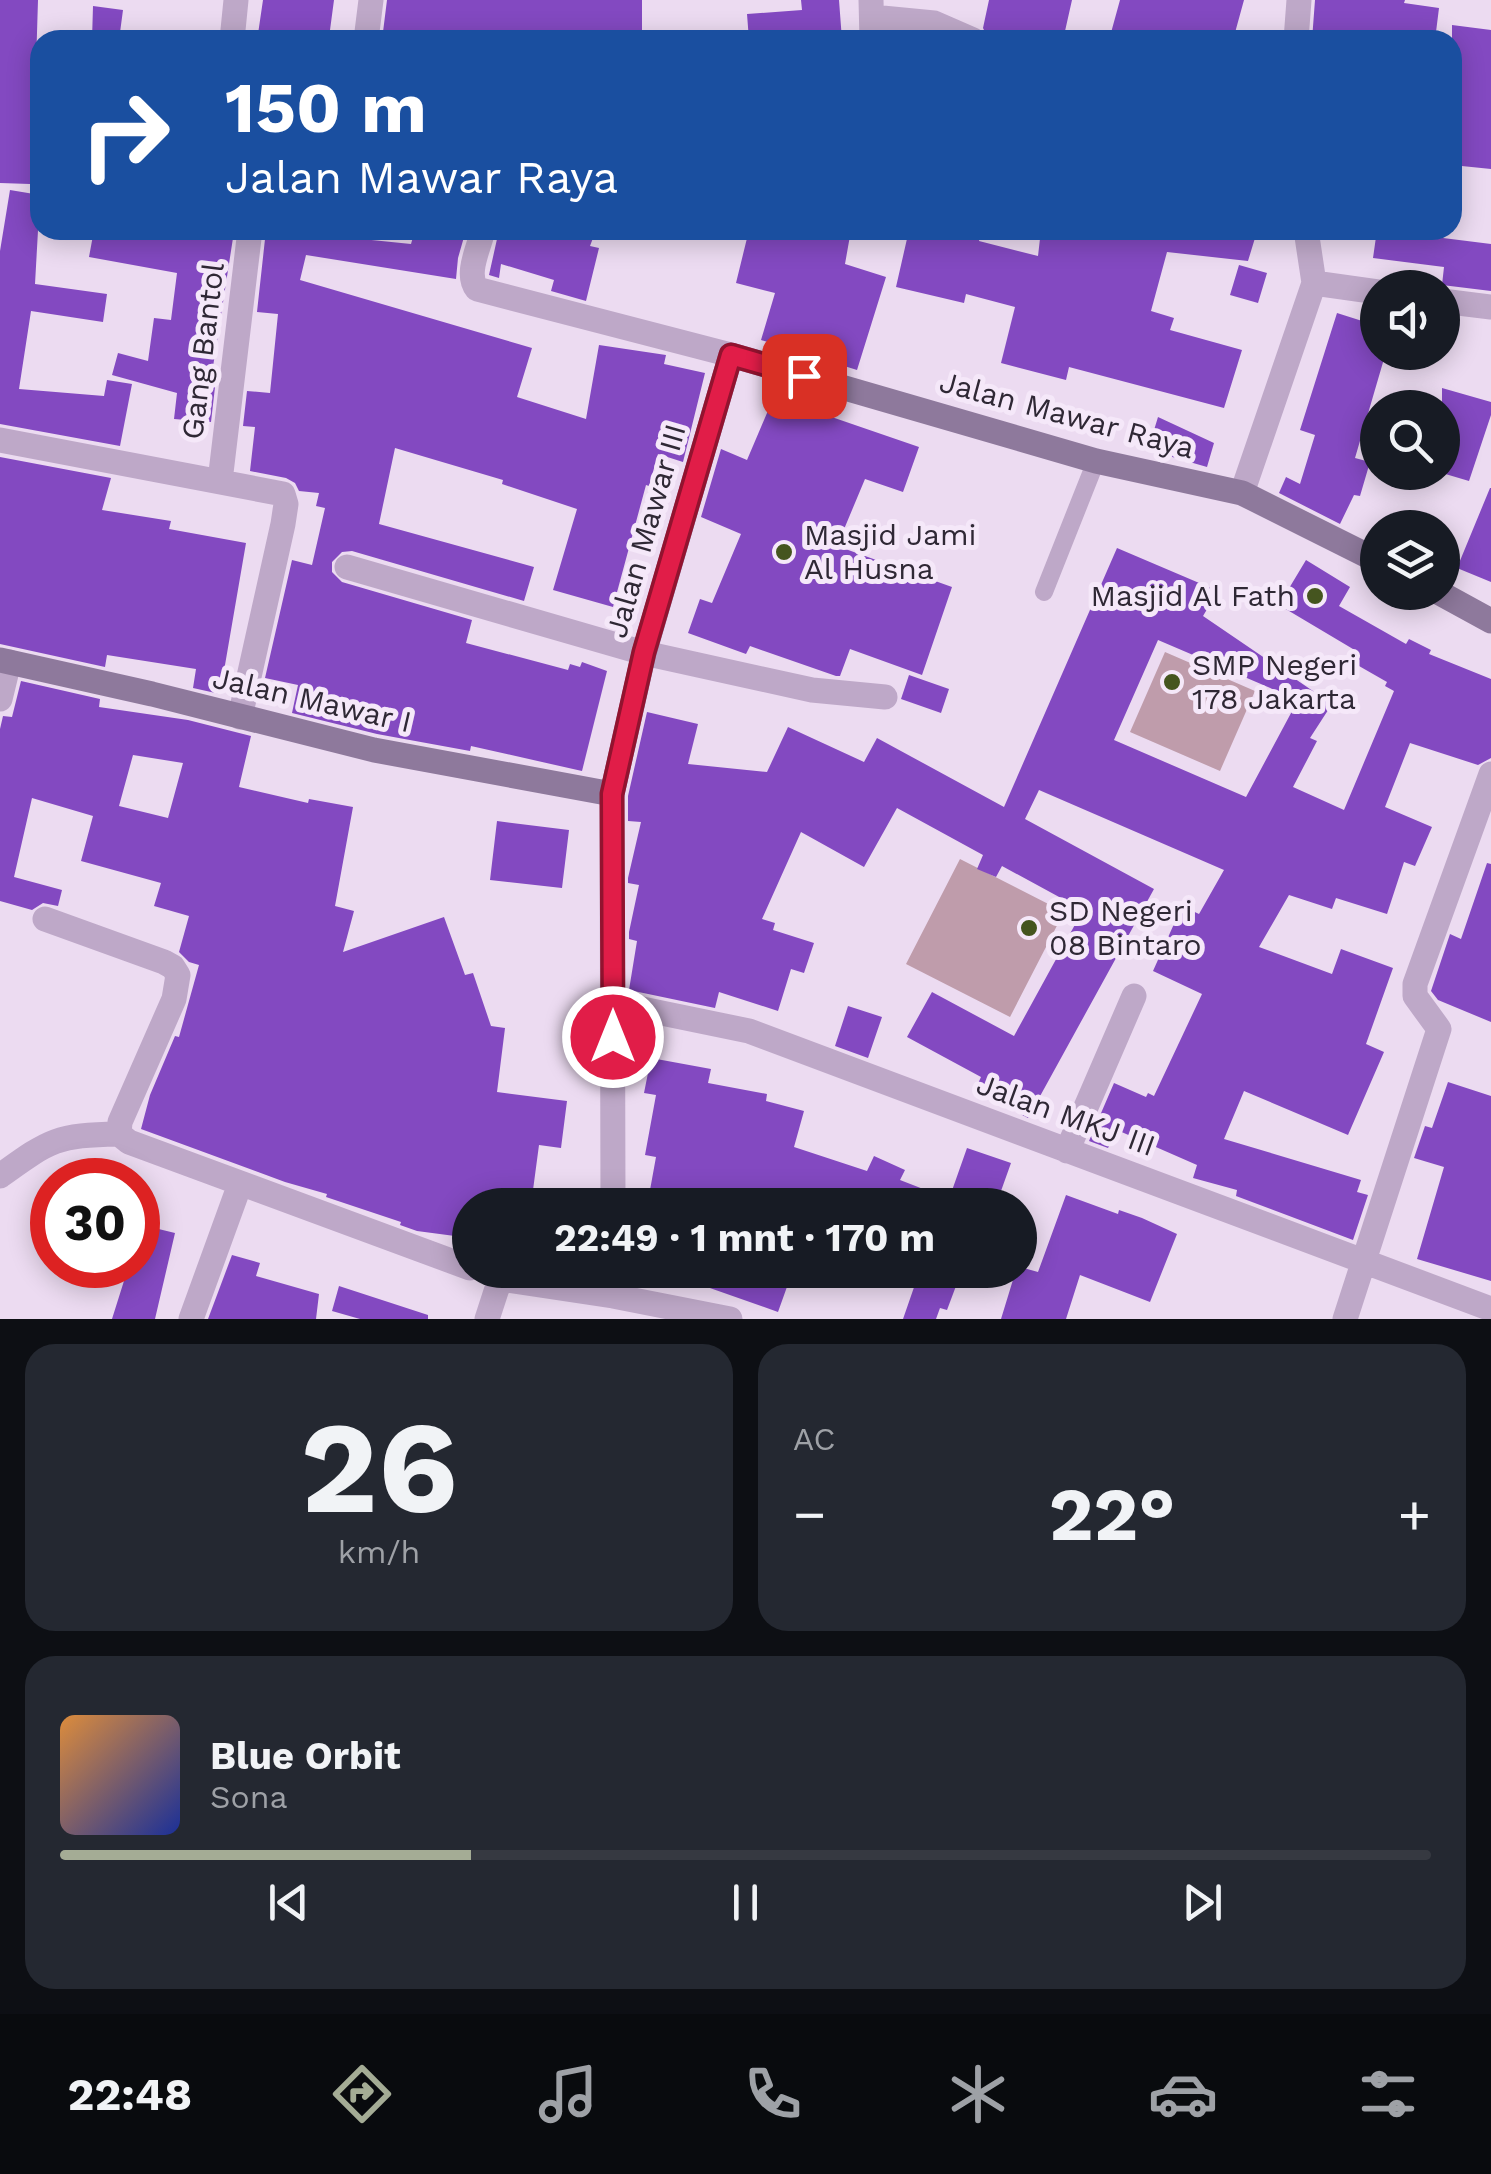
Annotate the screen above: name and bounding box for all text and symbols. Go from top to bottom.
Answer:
text: 150 m [225,67,427,149]
icon: right [60,70,190,200]
text: Jalan Mawar Raya [225,151,618,204]
street label: Gang Bantol [174,260,231,441]
map controls [1360,270,1460,610]
button: sound [1360,270,1460,370]
pin [762,334,847,419]
icon: arrive [777,349,832,404]
street label: Jalan Mawar Raya [936,364,1198,465]
button: search [1360,390,1460,490]
street label: Jalan Mawar III [598,420,693,642]
button: layers [1360,510,1460,610]
place label: Masjid Jami Al Husna [804,517,977,586]
marker: Masjid Jami Al Husna [773,541,795,563]
place label: Masjid Al Fath [1091,578,1295,613]
marker: Masjid Al Fath [1304,585,1326,607]
place label: SMP Negeri 178 Jakarta [1192,647,1357,716]
street label: Jalan Mawar I [209,660,415,739]
marker: SMP Negeri 178 Jakarta [1161,671,1183,693]
place label: SD Negeri 08 Bintaro [1049,893,1202,962]
marker: SD Negeri 08 Bintaro [1018,917,1040,939]
position arrow [561,985,665,1089]
street label: Jalan MKJ III [972,1066,1160,1163]
speed limit sign: 30 [30,1158,160,1288]
text: 22:49 · 1 mnt · 170 m [554,1216,935,1260]
text: 26 [300,1391,458,1544]
text: AC [793,1420,835,1458]
text: 22° [1049,1470,1175,1558]
text: − [793,1482,826,1546]
text: + [1398,1482,1431,1546]
text: km/h [338,1533,420,1571]
text: Blue Orbit [210,1734,401,1778]
text: Sona [210,1778,288,1816]
icon: previous [261,1875,316,1930]
icon: pause [718,1875,773,1930]
icon: next [1175,1875,1230,1930]
icon: directions [327,2059,397,2129]
icon: music [533,2059,603,2129]
icon: phone [738,2059,808,2129]
icon: climate [943,2059,1013,2129]
icon: car [1148,2059,1218,2129]
icon: filters [1353,2059,1423,2129]
text: 22:48 [68,2068,192,2121]

